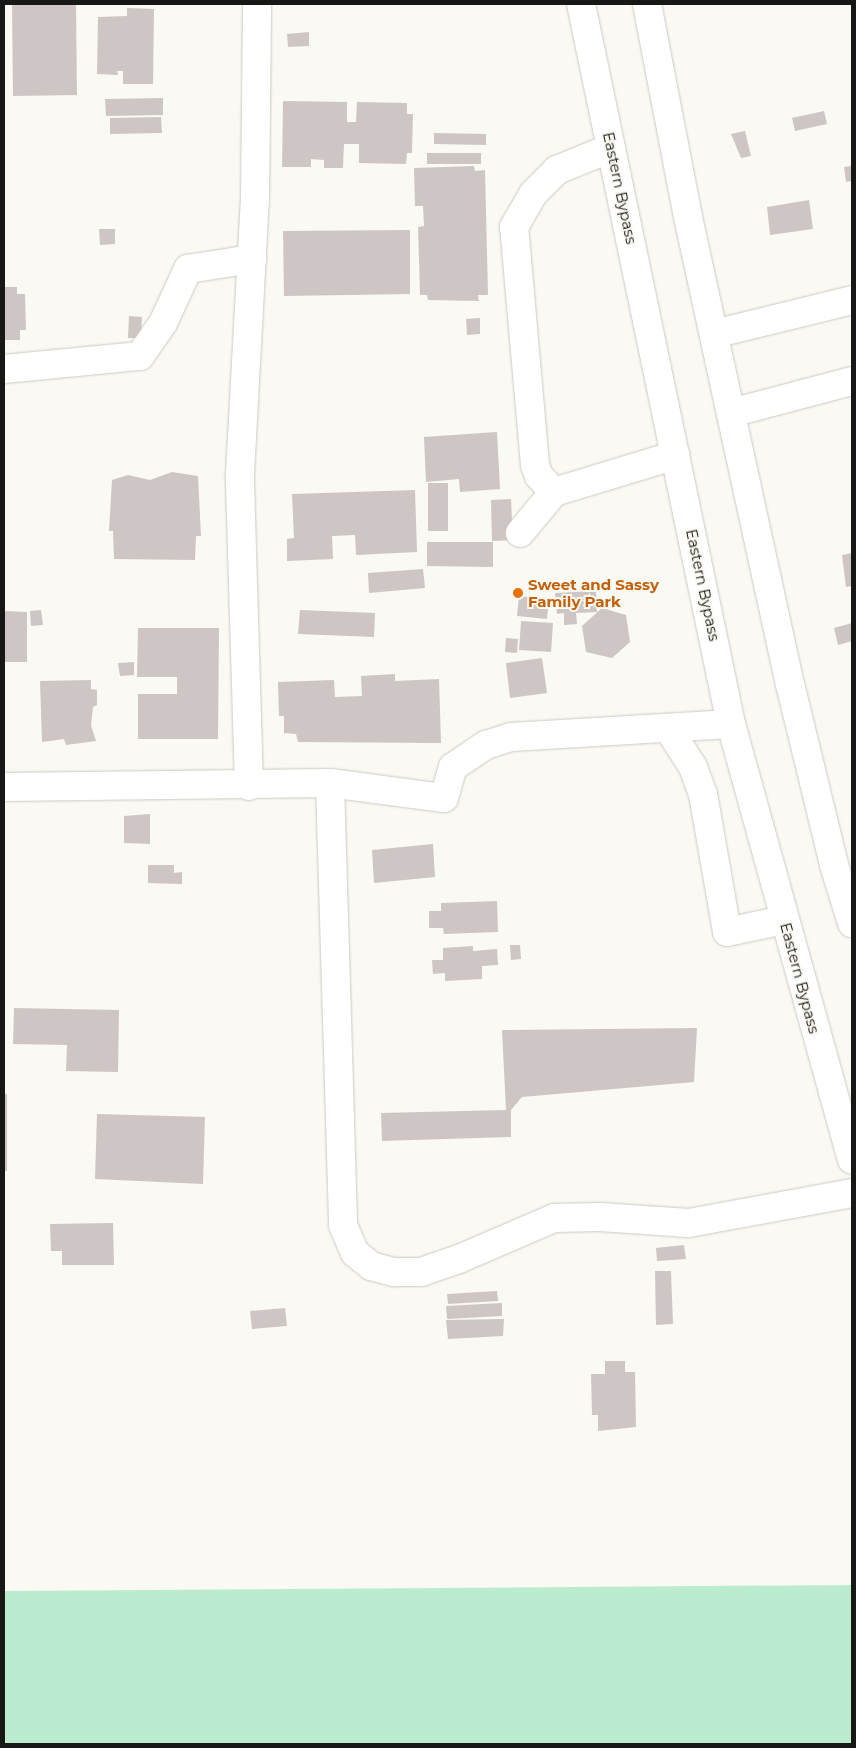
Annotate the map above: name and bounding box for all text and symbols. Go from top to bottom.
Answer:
street label: Eastern Bypass [599,130,641,246]
street label: Eastern Bypass [682,527,724,643]
place label: Sweet and Sassy Family Park [528,575,659,610]
marker: Sweet and Sassy Family Park [512,587,524,599]
street label: Eastern Bypass [777,921,823,1035]

